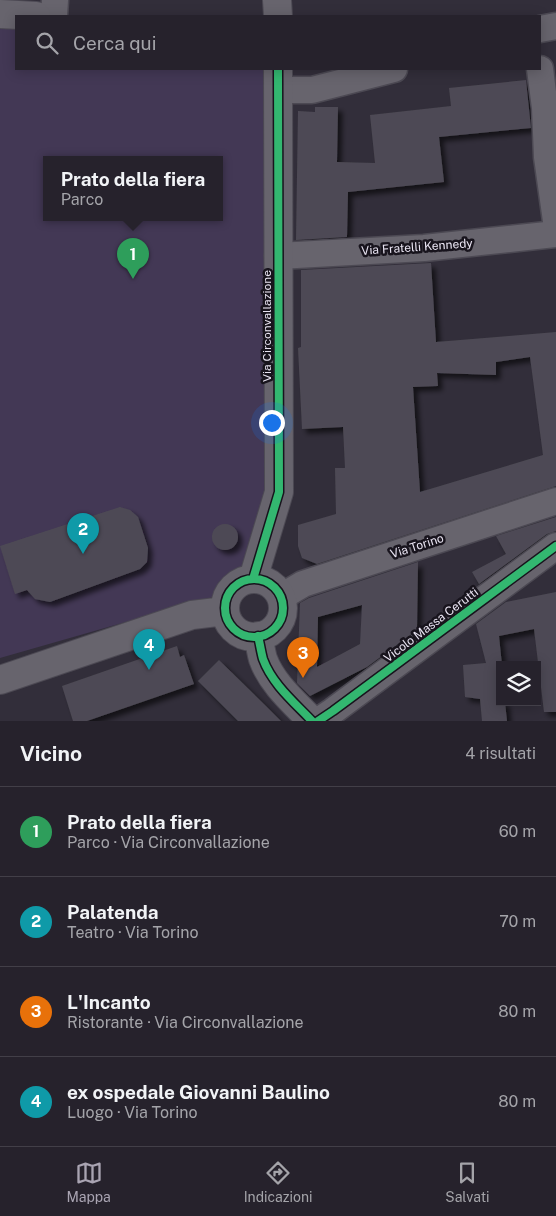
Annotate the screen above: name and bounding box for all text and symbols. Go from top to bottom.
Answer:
search box [15,15,541,70]
icon: search [33,29,61,57]
text: Cerca qui [73,32,156,54]
popup [43,156,223,221]
text: Prato della fiera [61,168,205,190]
text: Parco [61,190,103,209]
street label: Via Fratelli Kennedy [361,236,474,258]
pin: 1 [117,238,149,279]
street label: Via Circonvallazione [260,270,274,382]
your location [259,410,285,436]
pin: 2 [67,513,99,554]
street label: Via Torino [389,531,446,561]
street label: Vicolo Massa Cerutti [381,585,481,665]
pin: 4 [133,629,165,670]
pin: 3 [287,637,319,678]
map controls [496,661,541,706]
button: layers [496,661,541,706]
text: Vicino [20,741,82,766]
text: 4 risultati [465,744,536,763]
text: Prato della fiera [67,811,212,833]
text: 1 [33,822,39,841]
text: 60 m [499,822,536,841]
text: Parco · Via Circonvallazione [67,833,270,852]
text: Palatenda [67,901,159,923]
text: 2 [31,912,41,931]
text: 70 m [499,912,536,931]
text: Teatro · Via Torino [67,923,199,942]
text: L'Incanto [67,991,151,1013]
text: 3 [31,1002,41,1021]
text: 80 m [498,1002,536,1021]
text: Ristorante · Via Circonvallazione [67,1013,304,1032]
text: ex ospedale Giovanni Baulino [67,1081,330,1103]
text: 4 [31,1092,41,1111]
text: 80 m [498,1092,536,1111]
text: Luogo · Via Torino [67,1103,198,1122]
tab: Mappa [66,1159,111,1205]
tab: Indicazioni [244,1159,312,1205]
tab: Salvati [445,1159,490,1205]

